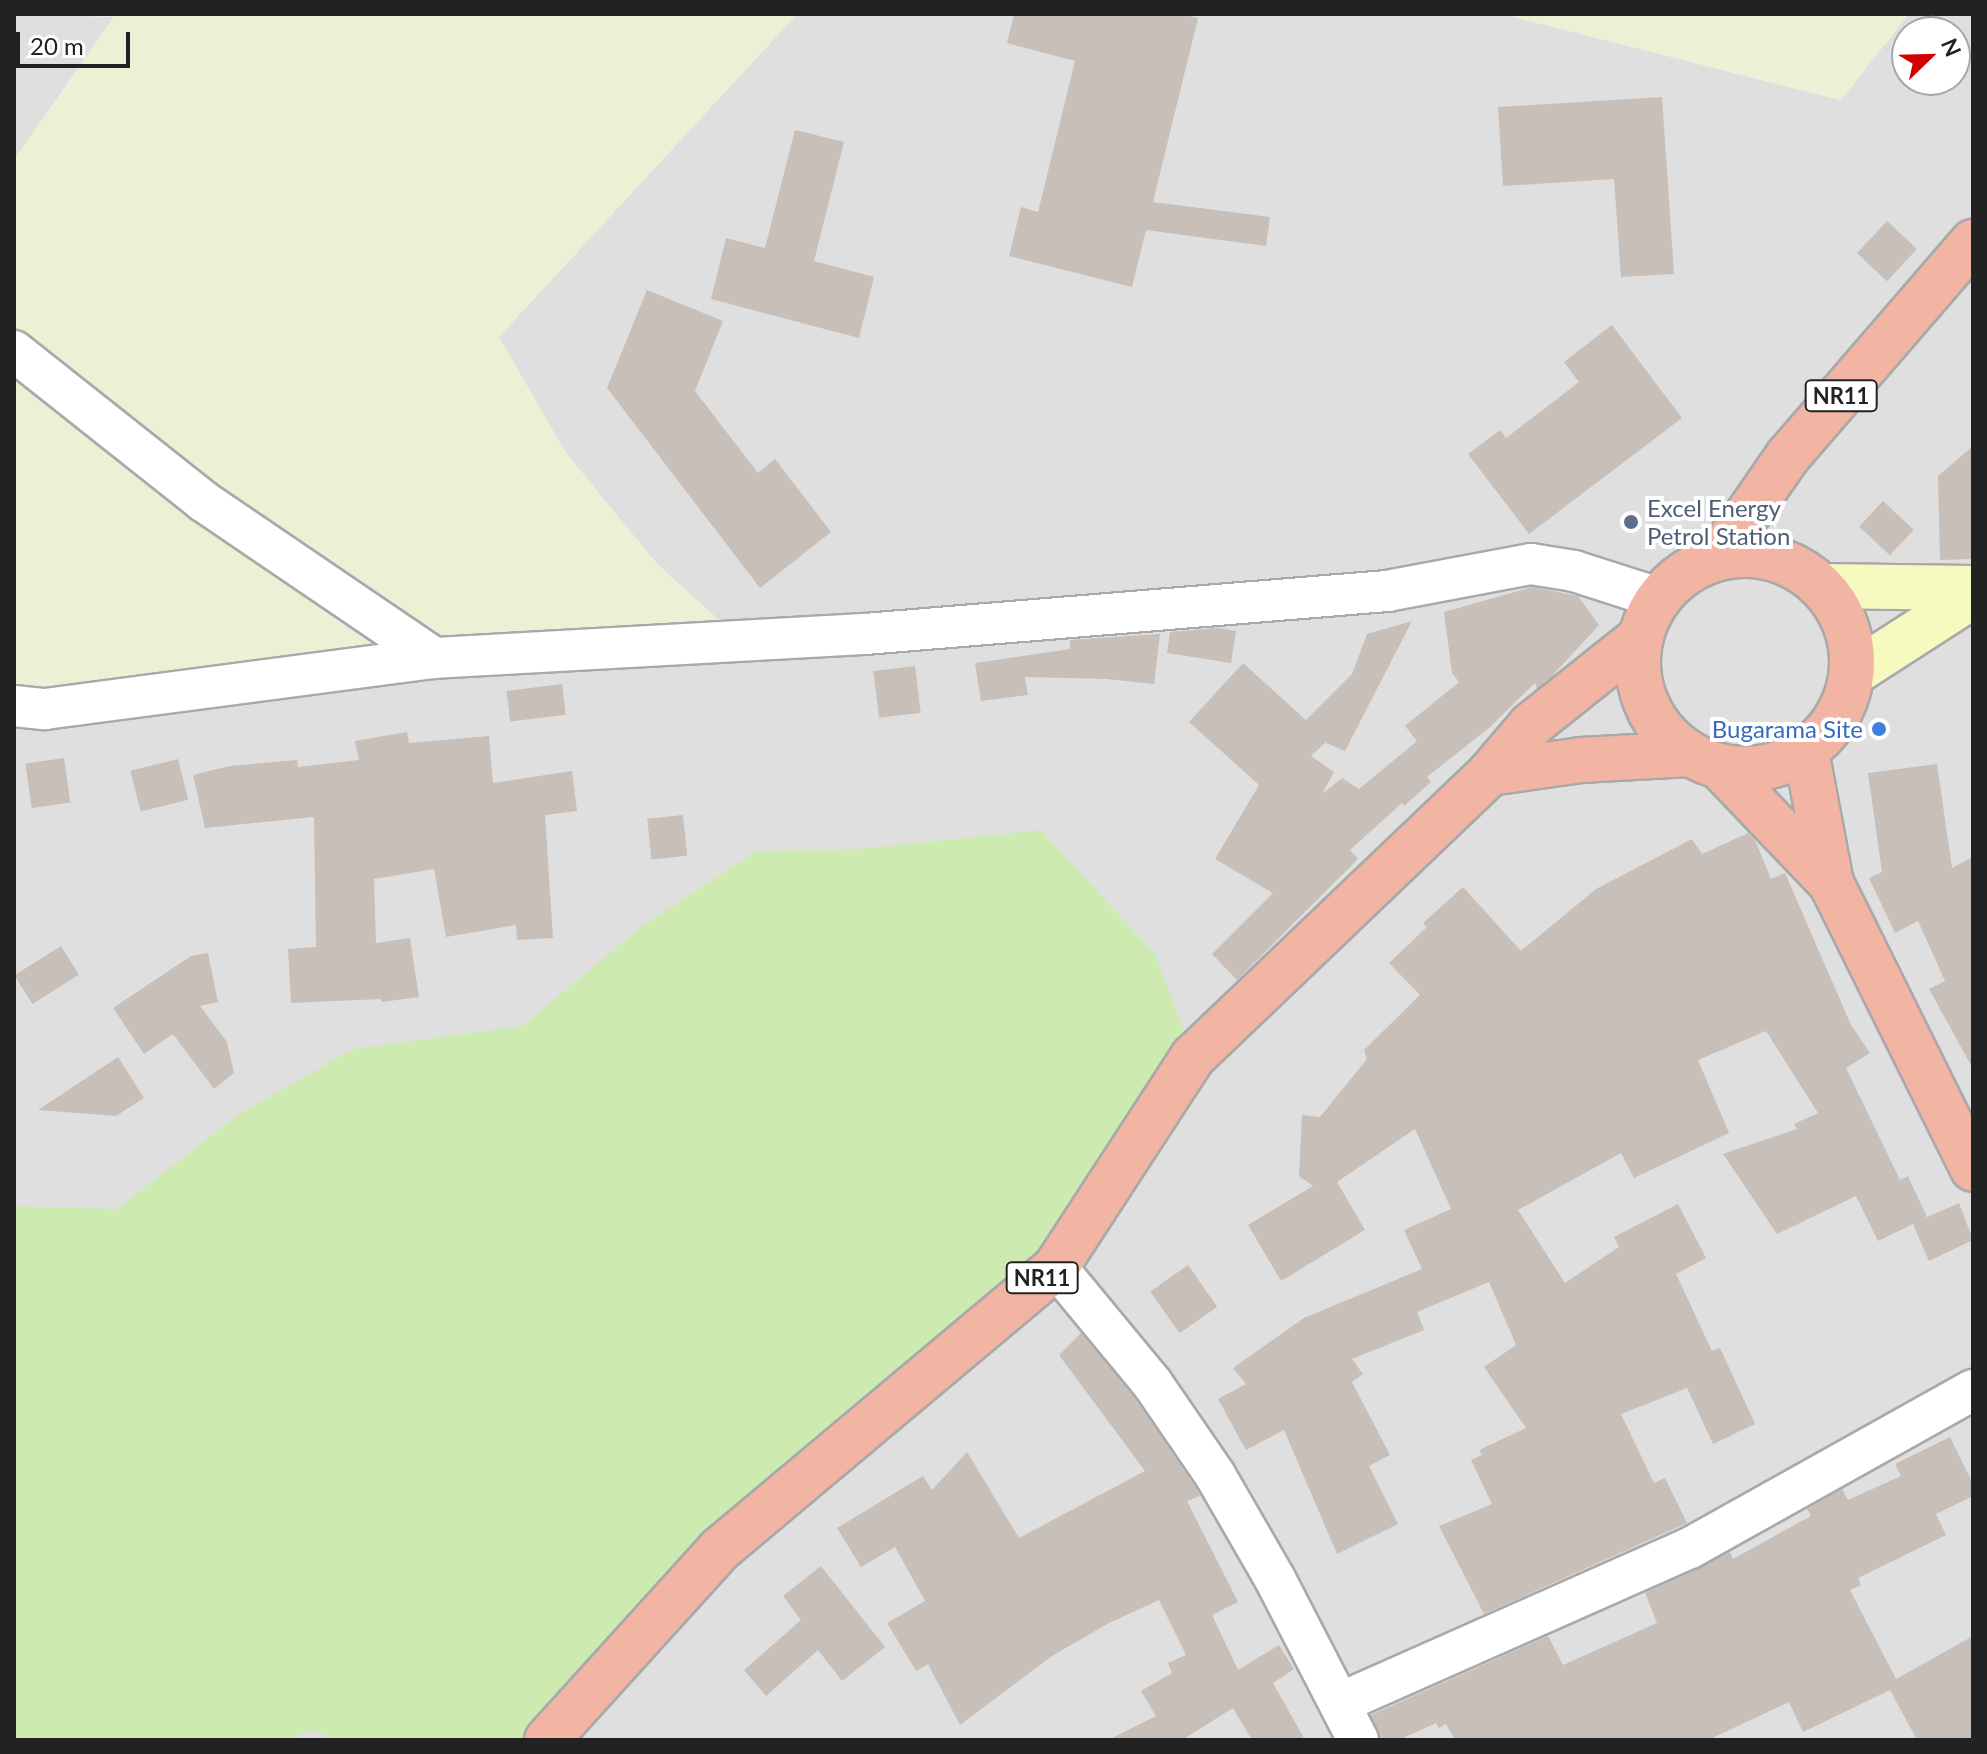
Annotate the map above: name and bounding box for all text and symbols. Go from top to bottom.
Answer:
scale bar [20,16,134,66]
north arrow [1891,16,1971,96]
text: 20 m [30,31,84,60]
text: N [1936,34,1967,60]
road number: NR11 [1803,378,1879,414]
place label: Excel Energy Petrol Station [1647,494,1790,550]
marker: Excel Energy Petrol Station [1622,513,1640,531]
place label: Bugarama Site [1712,715,1863,743]
marker: Bugarama Site [1870,720,1888,738]
road number: NR11 [1004,1260,1080,1296]

